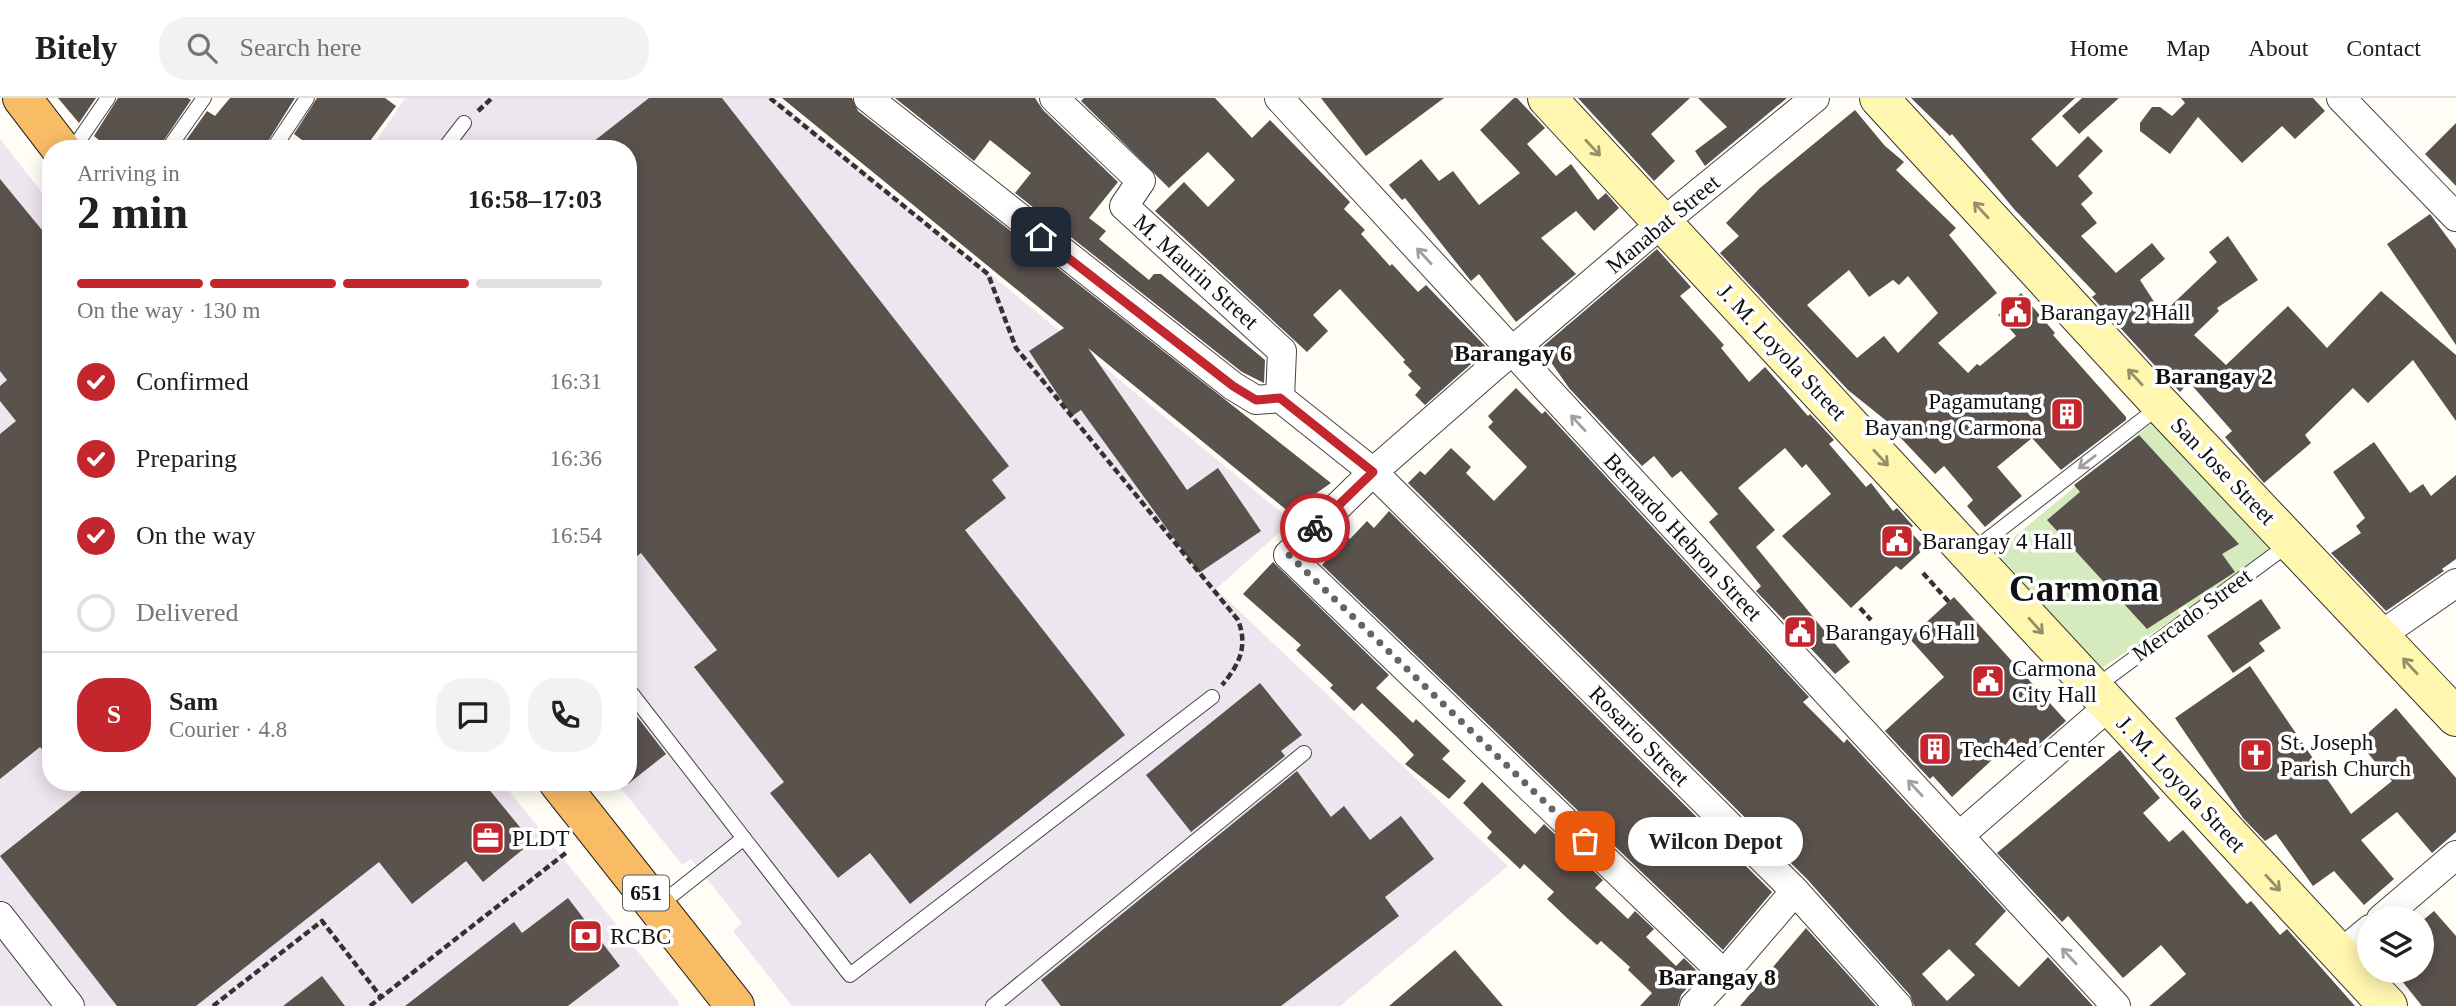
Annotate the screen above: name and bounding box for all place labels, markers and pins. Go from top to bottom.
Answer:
pin [1011,207,1071,267]
public building icon: Barangay 2 Hall [1997,293,2035,331]
place label: Barangay 2 Hall [2040,300,2191,325]
place label: Pagamutang Bayan ng Carmona [1864,389,2042,440]
building icon: Pagamutang Bayan ng Carmona [2048,395,2086,433]
public building icon: Barangay 4 Hall [1878,522,1916,560]
place label: Barangay 4 Hall [1922,529,2073,554]
public building icon: Barangay 6 Hall [1781,613,1819,651]
place label: Barangay 6 Hall [1825,620,1976,645]
place label: Carmona City Hall [2012,656,2097,707]
public building icon: Carmona City Hall [1969,662,2007,700]
building icon: Tech4ed Center [1916,730,1954,768]
place label: St. Joseph Parish Church [2280,730,2411,781]
church icon: St. Joseph Parish Church [2237,736,2275,774]
place label: Tech4ed Center [1960,737,2105,762]
pin [1555,811,1615,871]
callout: Wilcon Depot [1627,816,1802,866]
office icon: PLDT [469,819,507,857]
place label: PLDT [512,826,570,851]
bank icon: RCBC [567,917,605,955]
place label: RCBC [610,924,671,949]

